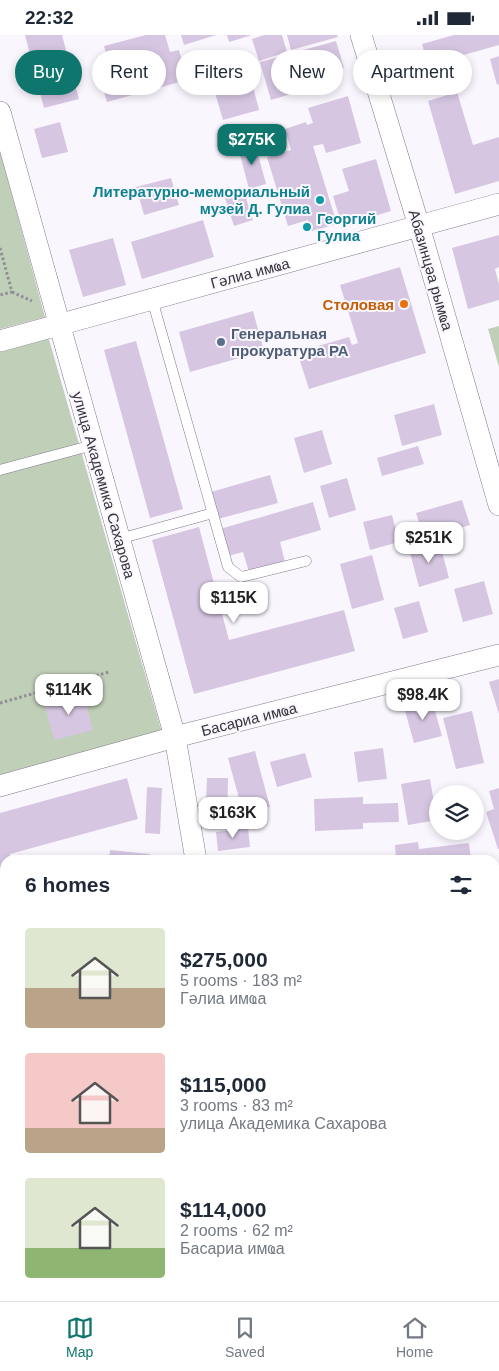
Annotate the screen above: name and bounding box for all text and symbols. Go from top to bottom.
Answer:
text: 22:32 [25,7,74,28]
chip: Buy [15,50,82,95]
chip: Rent [92,50,166,95]
chip: Filters [176,50,261,95]
chip: New [271,50,343,95]
chip: Apartment [353,50,472,95]
pin: $275K [217,123,287,166]
text: $275K [228,131,276,148]
place label: Литературно-мемориальный музей Д. Гулиа [93,183,311,217]
marker: Литературно-мемориальный музей Д. Гулиа [314,194,326,206]
street label: Абазинцәа рымҩа [406,208,457,333]
place label: Георгий Гулиа [317,210,376,244]
marker: Георгий Гулиа [301,221,313,233]
street label: Гәлиа имҩа [209,254,292,292]
place label: Столовая [323,296,394,313]
marker: Столовая [398,298,410,310]
place label: Генеральная прокуратура РА [231,325,349,359]
marker: Генеральная прокуратура РА [215,336,227,348]
street label: улица Академика Сахарова [69,390,139,581]
pin: $251K [394,521,464,564]
text: $251K [405,529,453,546]
pin: $115K [199,581,269,624]
text: $115K [211,589,257,606]
pin: $114K [34,673,104,716]
pin: $98.4K [382,679,464,721]
text: $114K [46,681,92,698]
text: $98.4K [397,686,449,703]
street label: Басариа имҩа [199,699,299,739]
map controls [429,785,484,840]
button: layers [429,785,484,840]
pin: $163K [198,797,268,839]
text: $163K [209,804,257,821]
icon: filters [447,871,475,899]
text: 6 homes [25,873,110,896]
icon: home [65,948,125,1008]
text: $275,000 [180,948,268,971]
text: 5 rooms · 183 m² [180,972,302,989]
text: Гәлиа имҩа [180,990,266,1007]
icon: home [65,1073,125,1133]
text: $115,000 [180,1073,266,1096]
text: 3 rooms · 83 m² [180,1097,293,1114]
text: улица Академика Сахарова [180,1115,387,1132]
icon: home [65,1198,125,1258]
text: $114,000 [180,1198,266,1221]
text: 2 rooms · 62 m² [180,1222,293,1239]
text: Басариа имҩа [180,1240,285,1257]
tab: Map [66,1314,94,1360]
tab: Saved [225,1314,265,1360]
tab: Home [396,1314,433,1360]

